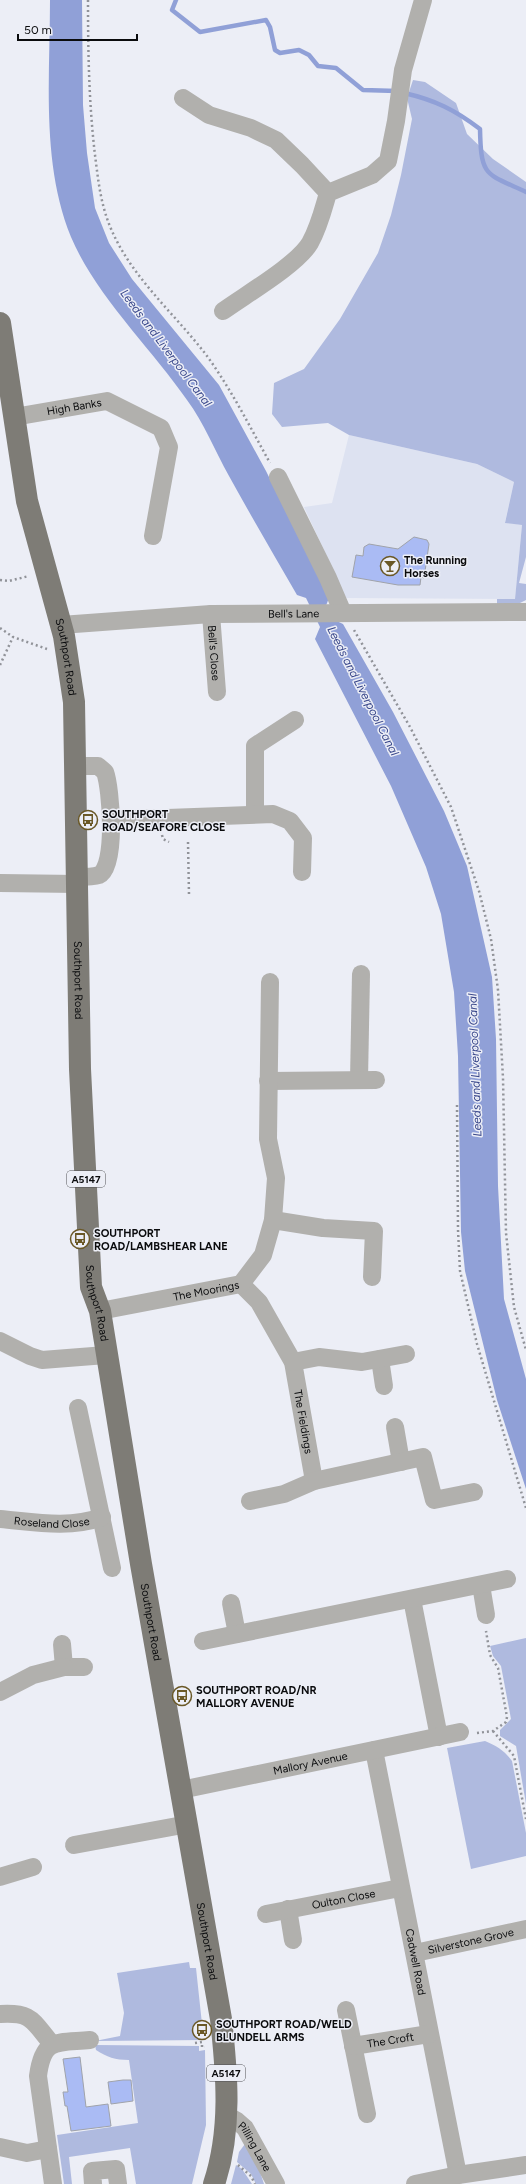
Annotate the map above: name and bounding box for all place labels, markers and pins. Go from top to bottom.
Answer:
place label: The Running Horses [404,554,467,580]
bar icon: The Running Horses [379,555,401,577]
place label: SOUTHPORT ROAD/SEAFORE CLOSE [102,808,226,834]
bus stop icon: SOUTHPORT ROAD/SEAFORE CLOSE [77,809,99,831]
place label: SOUTHPORT ROAD/LAMBSHEAR LANE [94,1227,228,1253]
bus stop icon: SOUTHPORT ROAD/LAMBSHEAR LANE [69,1228,91,1250]
place label: SOUTHPORT ROAD/NR MALLORY AVENUE [196,1684,316,1710]
bus stop icon: SOUTHPORT ROAD/NR MALLORY AVENUE [171,1685,193,1707]
place label: SOUTHPORT ROAD/WELD BLUNDELL ARMS [216,2018,352,2044]
bus stop icon: SOUTHPORT ROAD/WELD BLUNDELL ARMS [191,2019,213,2041]

